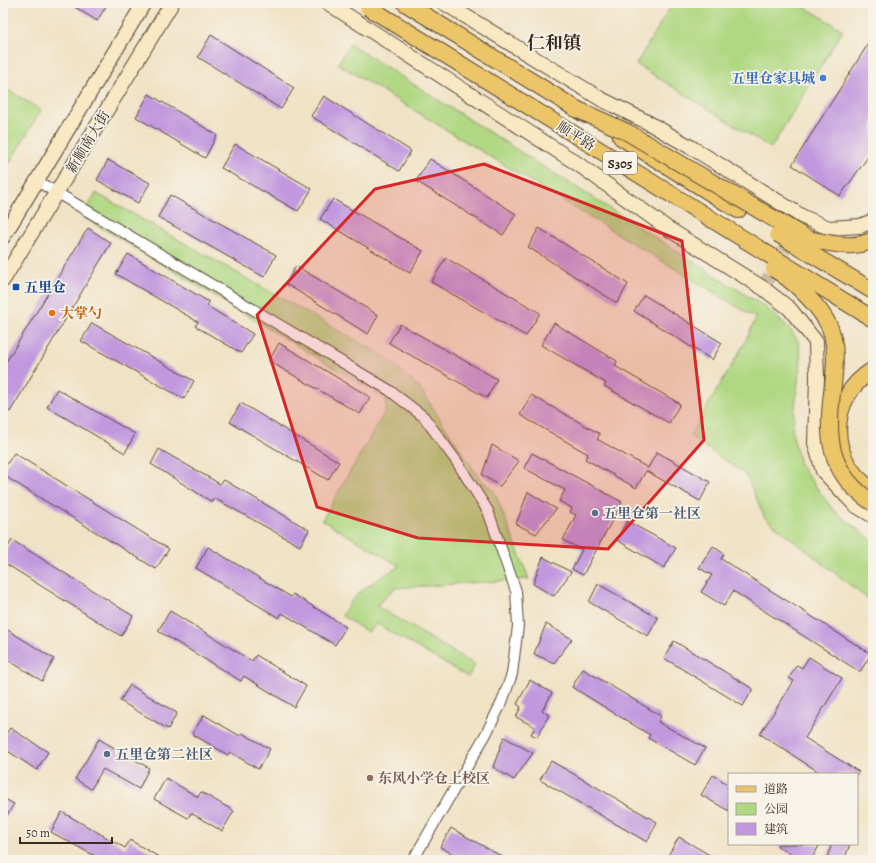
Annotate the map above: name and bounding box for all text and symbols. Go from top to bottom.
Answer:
district label: 仁和镇 [527,31,582,55]
place label: 五里仓家具城 [731,69,815,88]
marker: 五里仓家具城 [818,73,828,83]
street label: 新顺南大街 [62,107,114,177]
street label: 顺平路 [553,117,599,155]
road number: S305 [603,152,637,174]
place label: 五里仓 [24,278,66,297]
marker: 五里仓 [11,282,21,292]
place label: 大掌勺 [60,304,102,323]
marker: 大掌勺 [47,308,57,318]
place label: 五里仓第一社区 [603,504,701,523]
marker: 五里仓第一社区 [590,508,600,518]
place label: 五里仓第二社区 [115,745,213,764]
marker: 五里仓第二社区 [102,749,112,759]
place label: 东风小学仓上校区 [378,769,490,788]
marker: 东风小学仓上校区 [365,773,375,783]
legend [728,773,858,845]
text: 道路 [764,781,788,797]
text: 公园 [764,801,788,817]
scale bar [20,819,112,845]
text: 建筑 [764,821,788,837]
text: 50 m [26,825,50,841]

